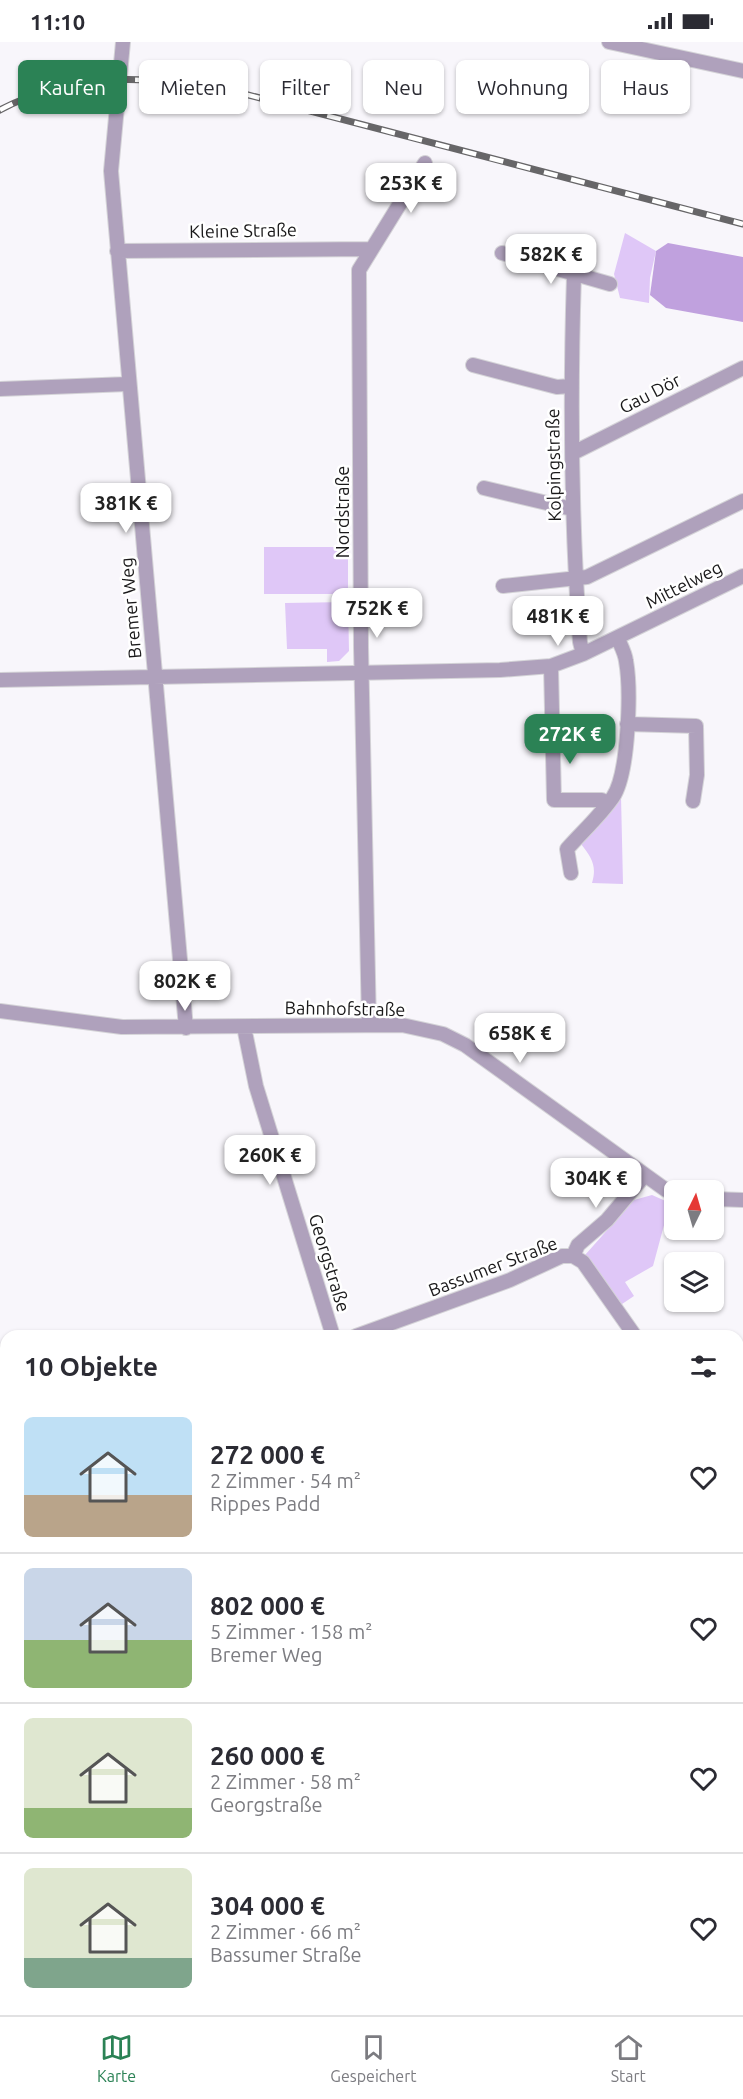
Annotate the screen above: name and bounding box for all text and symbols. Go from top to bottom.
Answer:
text: 11:10 [30,9,85,34]
chip: Kaufen [18,60,127,114]
chip: Mieten [139,60,248,114]
chip: Filter [260,60,351,114]
chip: Neu [363,60,444,114]
chip: Wohnung [456,60,589,114]
chip: Haus [601,60,690,114]
pin: 253K € [362,163,460,214]
text: 253K € [379,171,443,194]
street label: Kleine Straße [189,219,297,241]
pin: 582K € [502,234,600,285]
text: 582K € [519,242,583,265]
street label: Gau Dör [616,369,683,417]
street label: Kolpingstraße [542,408,564,522]
street label: Nordstraße [332,466,352,558]
pin: 381K € [77,483,175,534]
text: 381K € [94,491,158,514]
street label: Mittelweg [642,556,725,612]
street label: Bremer Weg [116,557,144,659]
pin: 752K € [328,588,426,639]
text: 752K € [345,596,409,619]
pin: 481K € [509,596,607,647]
text: 481K € [526,604,590,627]
pin: 272K € [521,714,619,765]
text: 272K € [538,722,602,745]
pin: 802K € [136,961,234,1012]
text: 802K € [153,969,217,992]
street label: Bahnhofstraße [285,997,406,1019]
pin: 658K € [471,1013,569,1064]
text: 658K € [488,1021,552,1044]
pin: 260K € [221,1135,319,1186]
text: 260K € [238,1143,302,1166]
pin: 304K € [547,1158,645,1209]
text: 304K € [564,1166,628,1189]
north arrow [664,1180,724,1240]
map controls [664,1180,724,1312]
street label: Georgstraße [306,1211,354,1314]
street label: Bassumer Straße [425,1232,560,1300]
button: layers [664,1252,724,1312]
icon: filters [687,1350,720,1383]
text: 10 Objekte [24,1352,158,1381]
text: 272 000 € [210,1440,325,1469]
icon: home [72,1441,144,1513]
icon: heart [687,1461,720,1494]
text: 2 Zimmer · 54 m² [210,1469,361,1492]
text: Rippes Padd [210,1492,321,1515]
text: 802 000 € [210,1591,325,1620]
icon: home [72,1592,144,1664]
icon: heart [687,1612,720,1645]
text: 5 Zimmer · 158 m² [210,1620,372,1643]
text: Bremer Weg [210,1643,323,1666]
text: 260 000 € [210,1741,325,1770]
icon: home [72,1742,144,1814]
icon: heart [687,1762,720,1795]
text: 2 Zimmer · 58 m² [210,1770,361,1793]
text: Georgstraße [210,1793,323,1816]
text: 304 000 € [210,1891,325,1920]
icon: home [72,1892,144,1964]
icon: heart [687,1912,720,1945]
text: 2 Zimmer · 66 m² [210,1920,361,1943]
text: Bassumer Straße [210,1943,362,1966]
tab: Karte [97,2031,136,2085]
tab: Gespeichert [330,2031,417,2085]
tab: Start [611,2031,646,2085]

